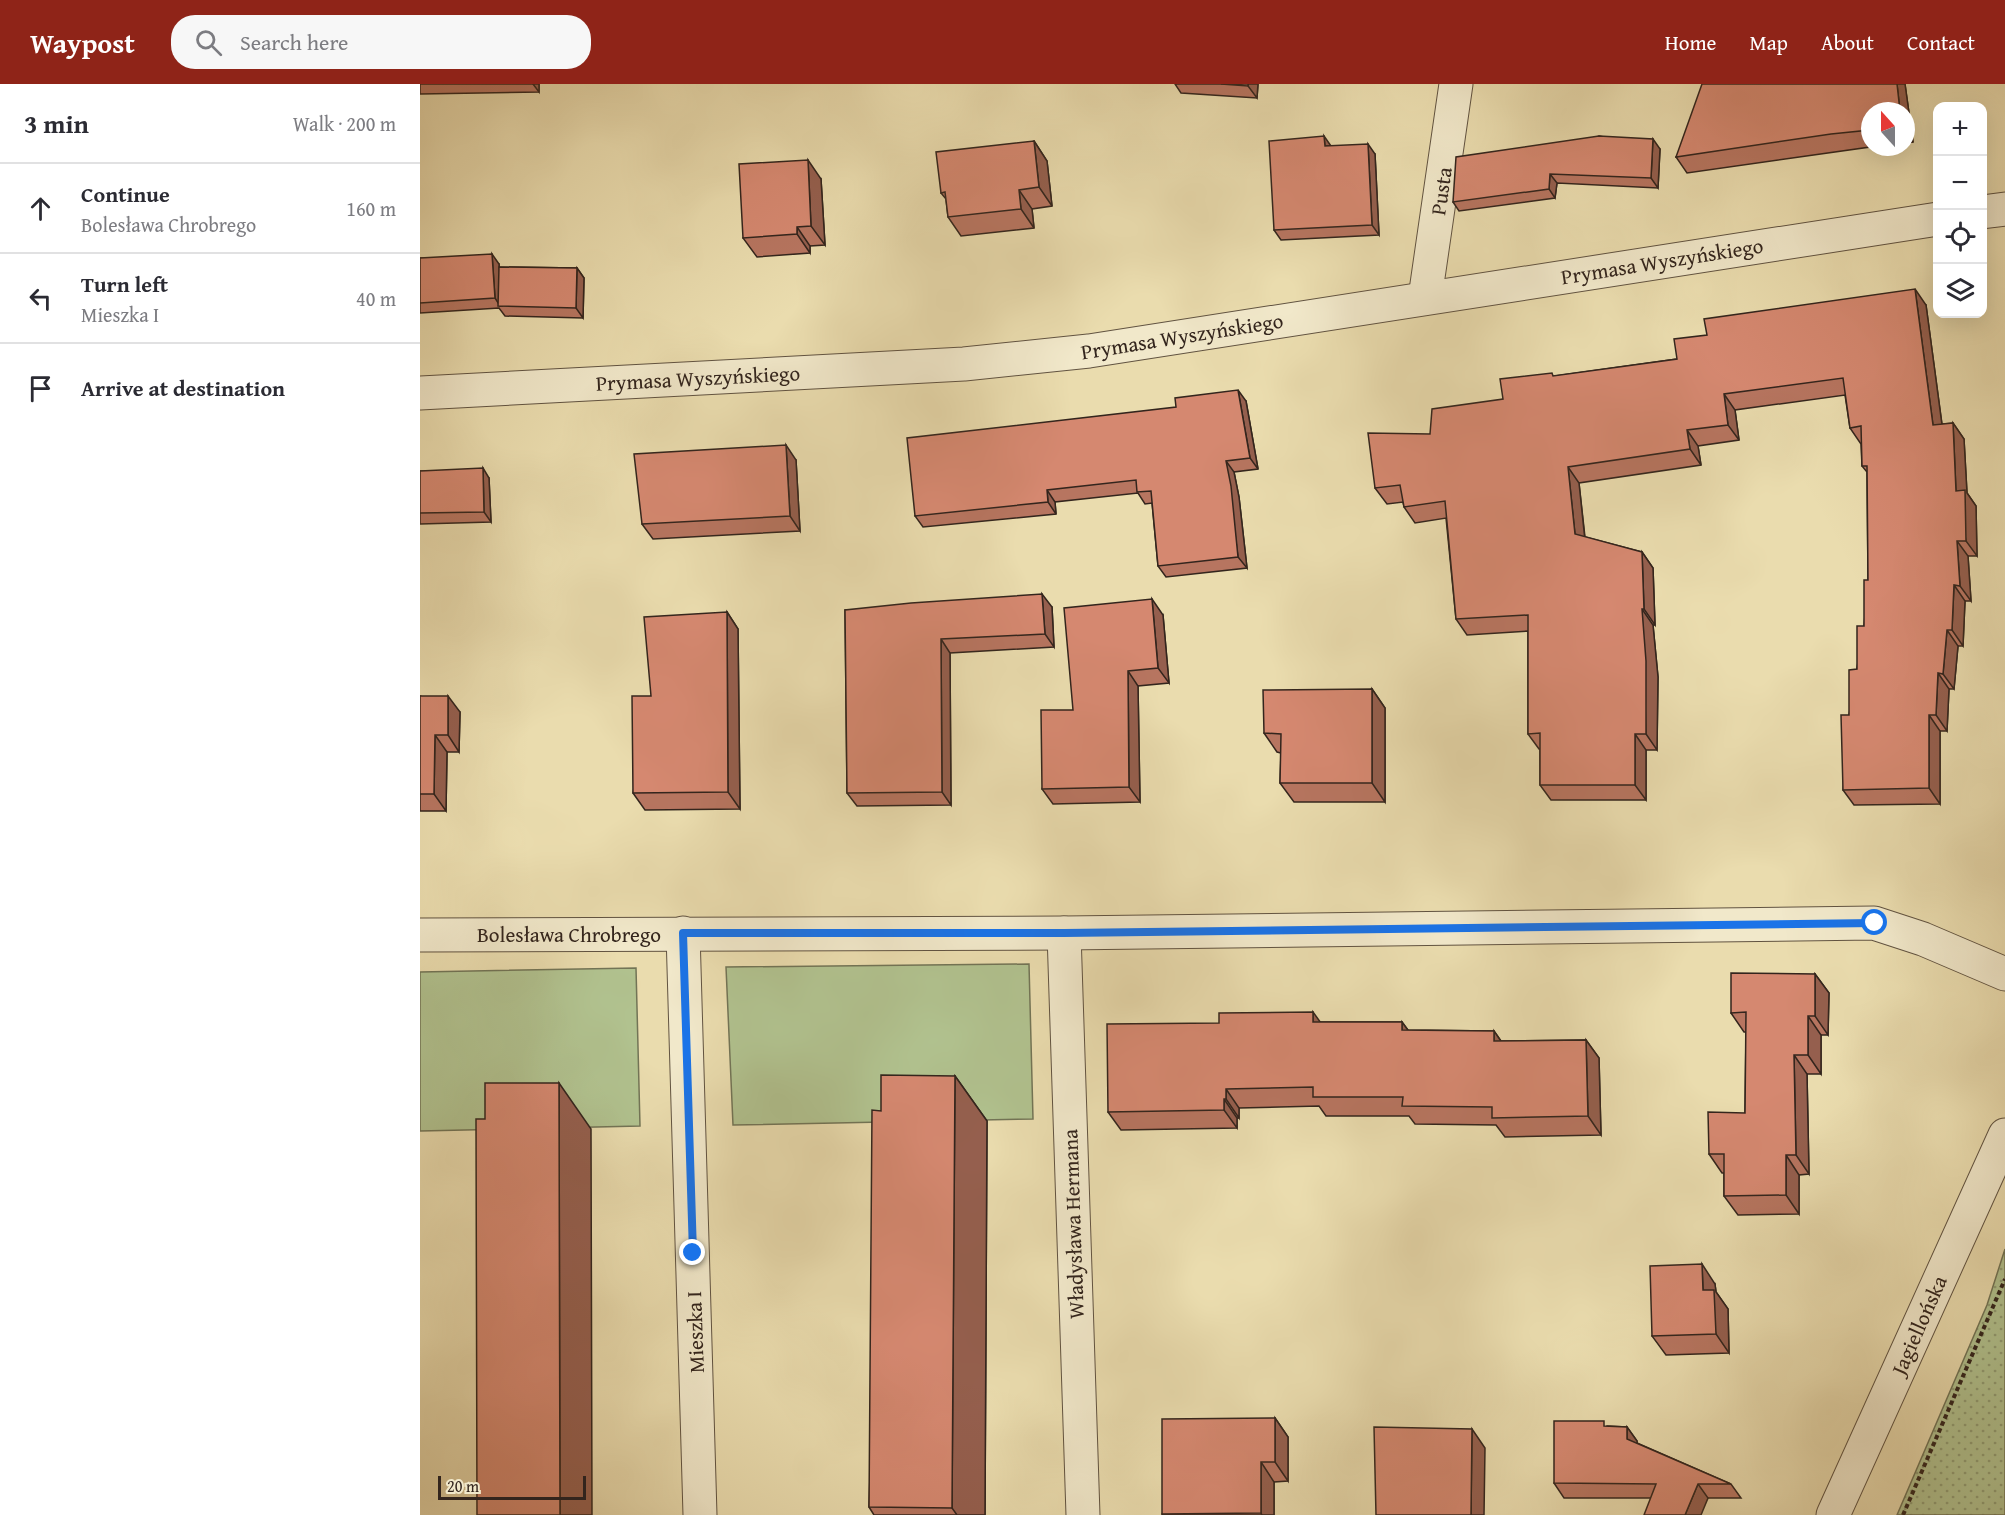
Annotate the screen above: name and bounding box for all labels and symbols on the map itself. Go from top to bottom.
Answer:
north arrow [1861,102,1915,156]
street label: Pusta [1422,165,1460,217]
street label: Prymasa Wyszyńskiego [1559,230,1765,292]
street label: Prymasa Wyszyńskiego [1079,305,1285,367]
street label: Prymasa Wyszyńskiego [595,357,801,399]
route start [1861,909,1887,935]
street label: Bolesława Chrobrego [477,919,661,950]
street label: Władysława Hermana [1054,1128,1092,1320]
route end [679,1239,705,1265]
street label: Jagiellońska [1882,1270,1955,1382]
street label: Mieszka I [678,1290,712,1374]
scale bar [438,1473,586,1500]

